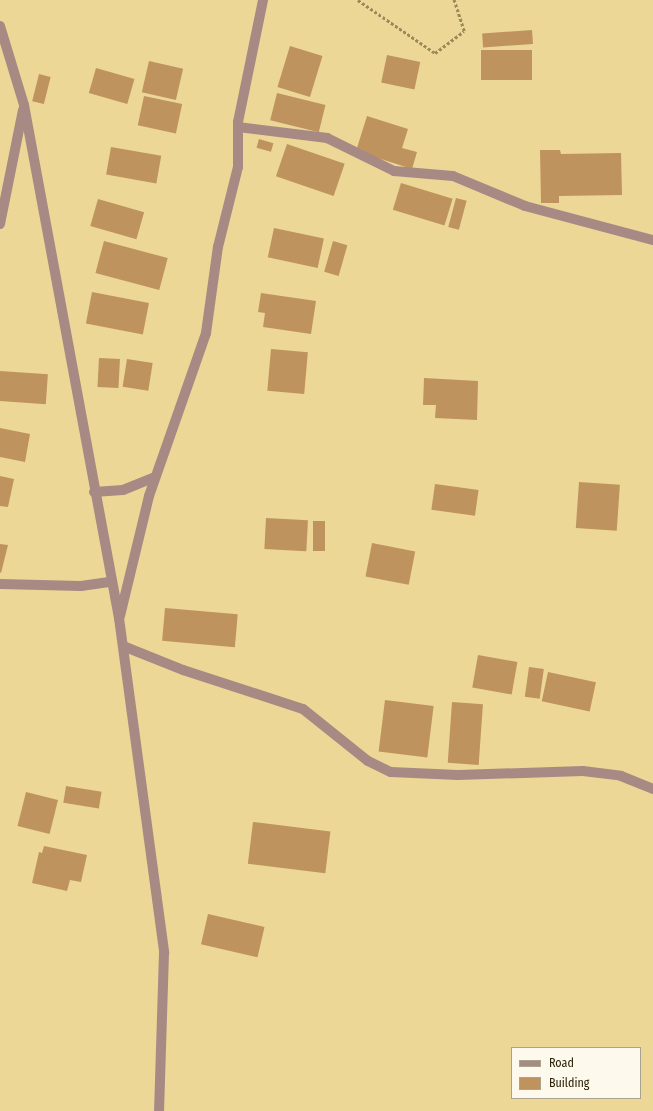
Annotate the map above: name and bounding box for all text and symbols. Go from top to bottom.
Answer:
legend [511,1047,641,1099]
text: Road [549,1056,574,1070]
text: Building [549,1076,589,1090]

